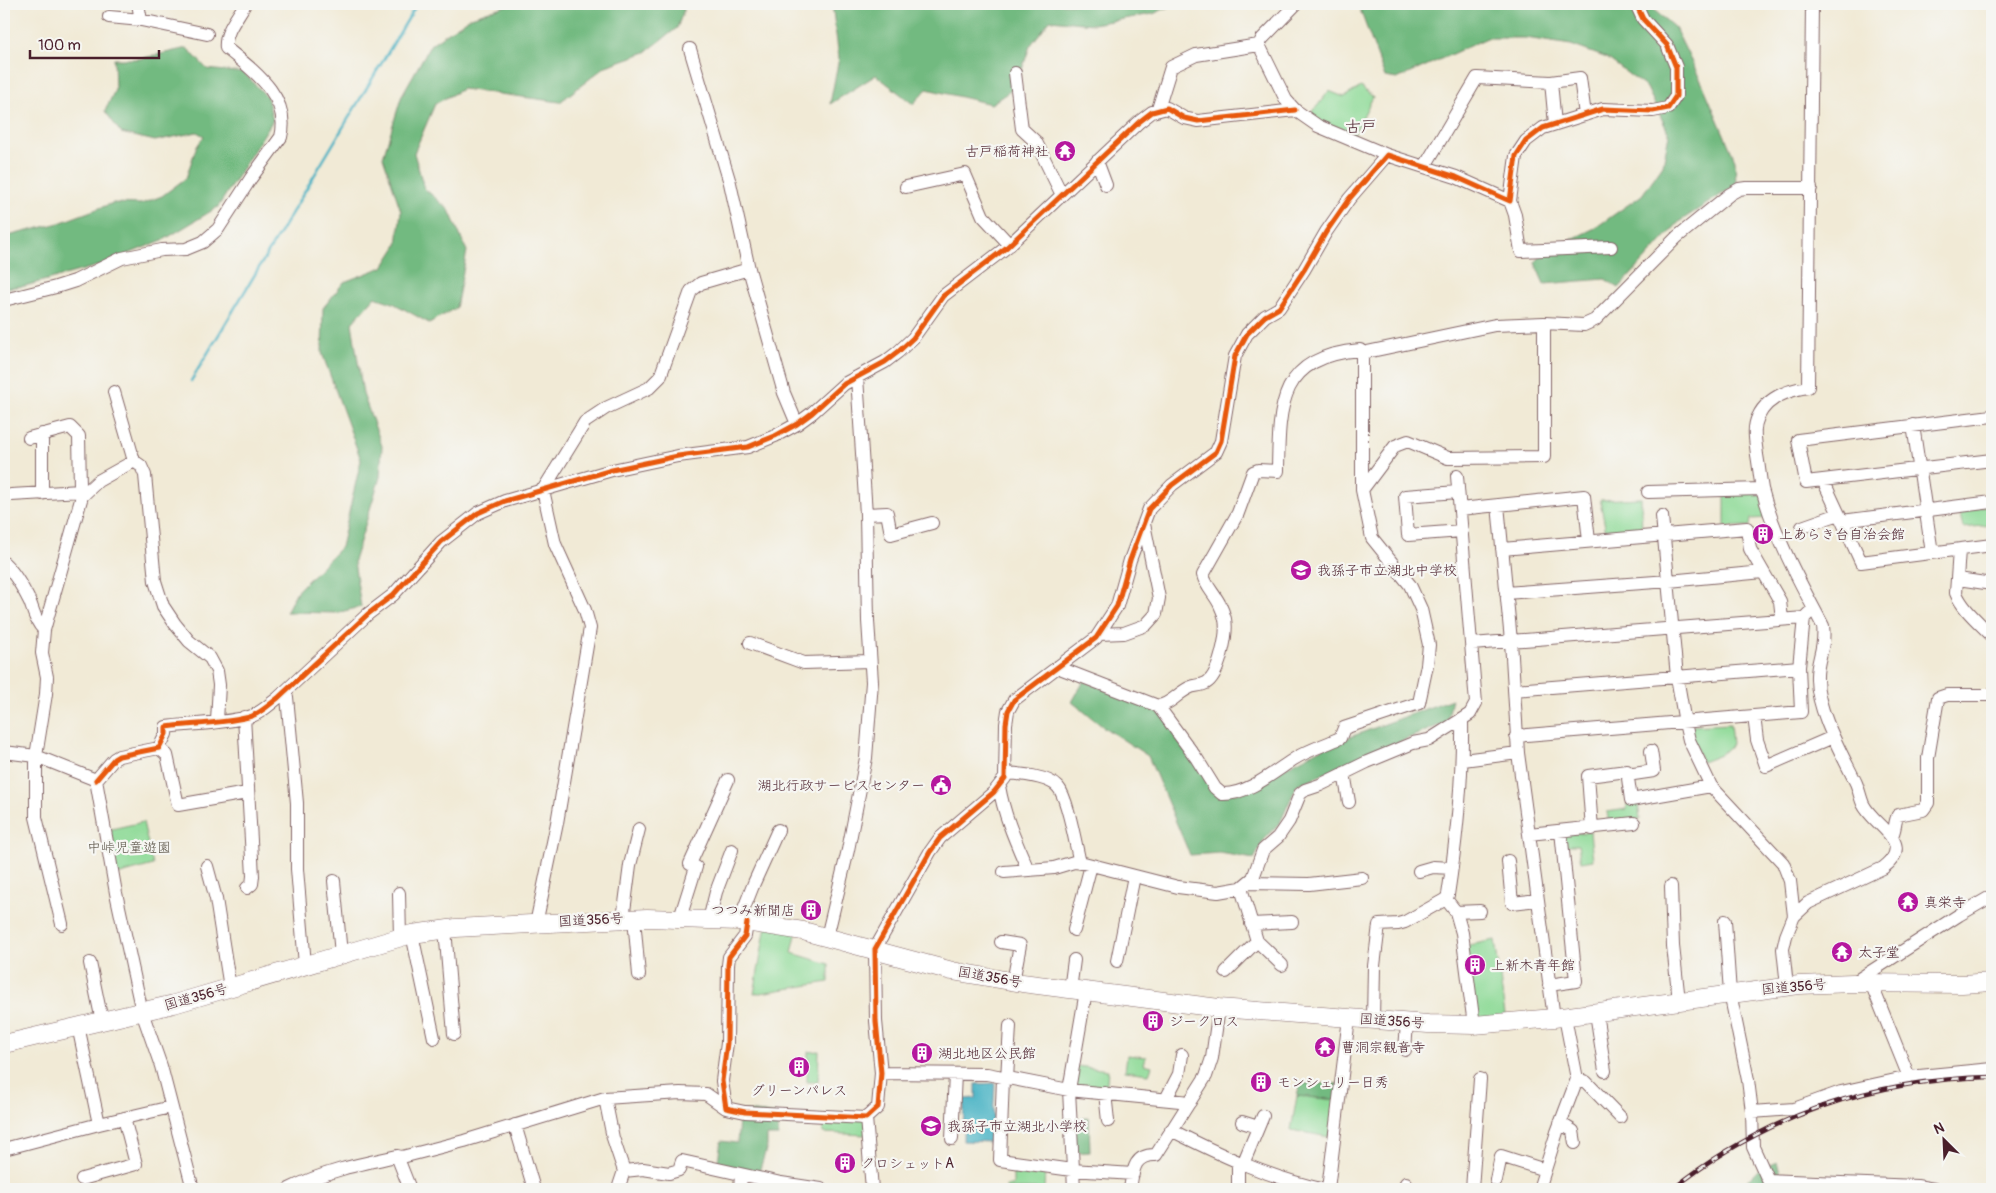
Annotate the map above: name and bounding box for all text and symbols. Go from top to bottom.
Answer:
scale bar [30,28,159,60]
text: 100 m [38,36,81,55]
district label: 古戸 [1345,117,1377,137]
temple icon: 古戸稲荷神社 [1053,139,1077,163]
place label: 古戸稲荷神社 [965,143,1049,160]
building icon: 上あらき台自治会館 [1751,522,1775,546]
place label: 上あらき台自治会館 [1779,526,1905,543]
school or university icon: 我孫子市立湖北中学校 [1289,558,1313,582]
place label: 我孫子市立湖北中学校 [1317,562,1457,579]
public building icon: 湖北行政サービスセンター [929,773,953,797]
place label: 湖北行政サービスセンター [758,777,925,794]
park label: 中峠児童遊園 [87,839,171,856]
temple icon: 真栄寺 [1896,890,1920,914]
place label: 真栄寺 [1924,894,1966,911]
building icon: つつみ新聞店 [799,898,823,922]
place label: つつみ新聞店 [711,902,795,919]
street label: 国道356号 [558,910,624,930]
temple icon: 太子堂 [1830,940,1854,964]
place label: 太子堂 [1858,944,1900,961]
building icon: 上新木青年館 [1463,953,1487,977]
place label: 上新木青年館 [1491,957,1575,974]
street label: 国道356号 [956,963,1024,991]
street label: 国道356号 [1761,976,1827,998]
street label: 国道356号 [162,980,230,1014]
building icon: ジークロス [1141,1009,1165,1033]
street label: 国道356号 [1359,1010,1425,1032]
place label: ジークロス [1169,1013,1239,1030]
temple icon: 曹洞宗観音寺 [1313,1035,1337,1059]
place label: 曹洞宗観音寺 [1341,1039,1425,1056]
building icon: 湖北地区公民館 [910,1041,934,1065]
place label: 湖北地区公民館 [938,1045,1036,1062]
building icon: グリーンパレス [787,1055,811,1079]
building icon: モンシェリー日秀 [1249,1070,1273,1094]
place label: モンシェリー日秀 [1277,1074,1389,1091]
place label: グリーンパレス [751,1082,847,1099]
school or university icon: 我孫子市立湖北小学校 [919,1114,943,1138]
north arrow [1918,1116,1968,1166]
place label: 我孫子市立湖北小学校 [947,1118,1087,1135]
text: N [1931,1119,1947,1138]
building icon: クロシェットA [833,1151,857,1175]
place label: クロシェットA [861,1155,954,1172]

